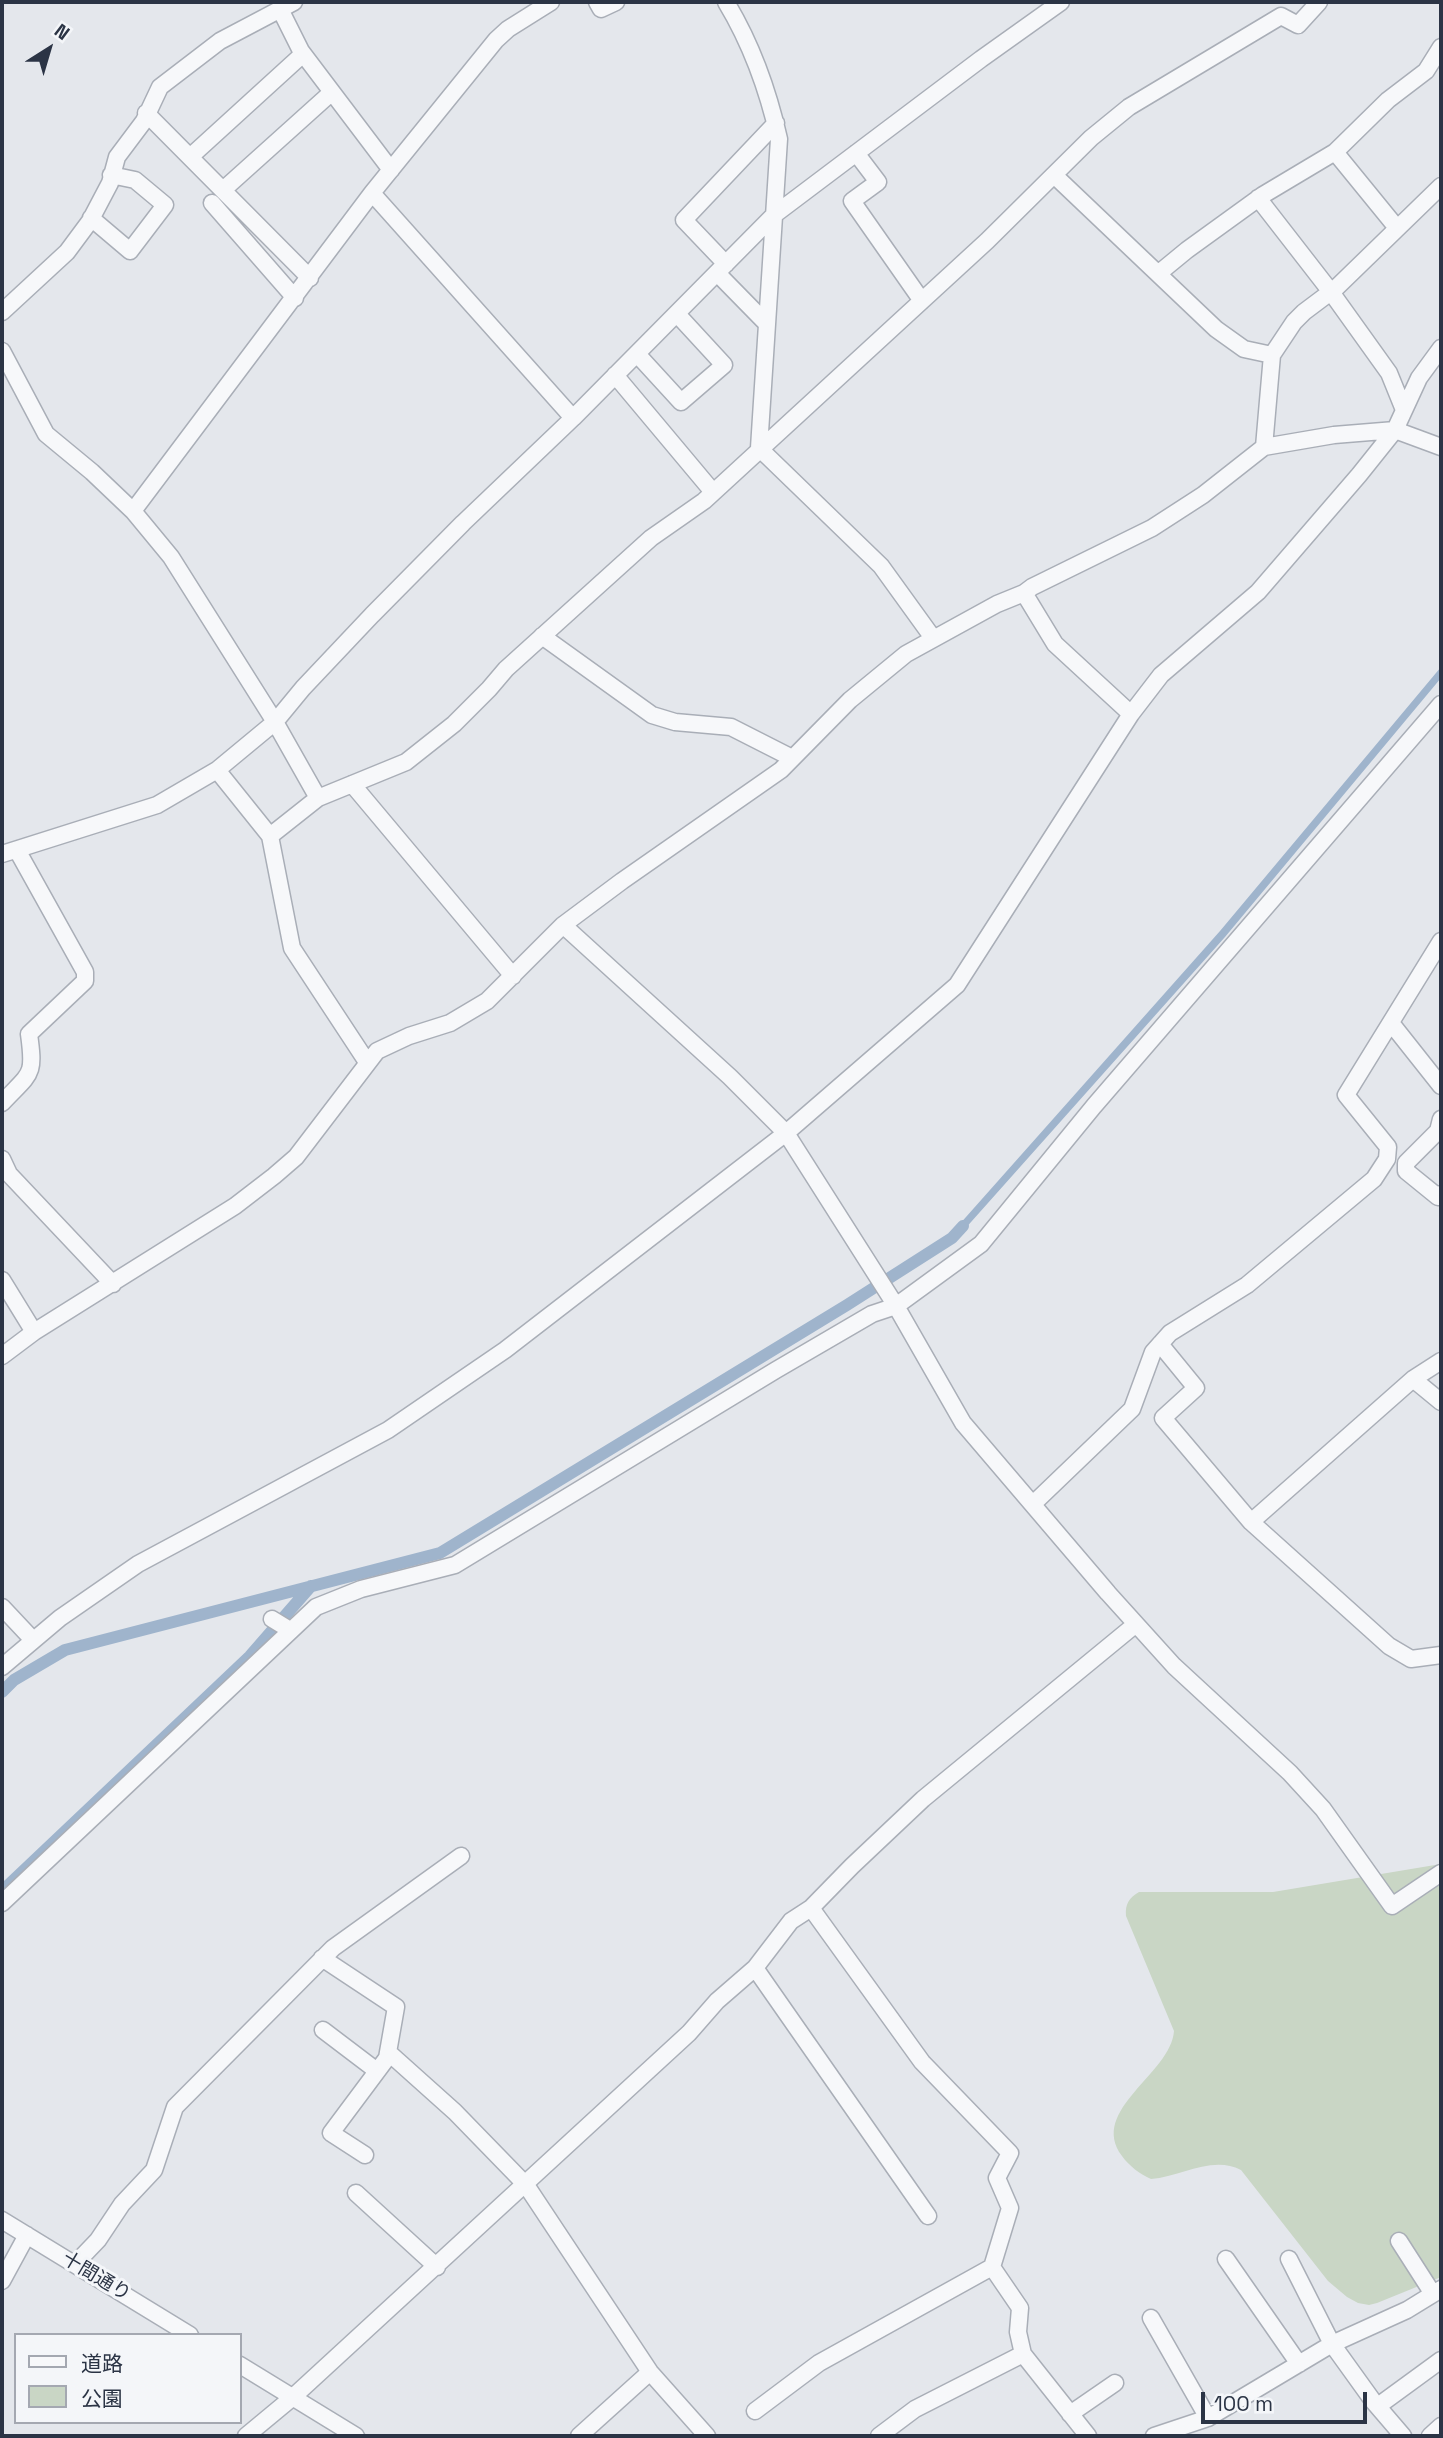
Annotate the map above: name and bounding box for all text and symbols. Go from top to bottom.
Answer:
north arrow [14,14,84,84]
text: N [49,18,75,46]
street label: 十間通り [58,2248,134,2306]
legend [14,2333,242,2424]
text: 道路 [81,2350,123,2377]
scale bar [1205,2378,1371,2422]
text: 公園 [81,2385,123,2412]
text: 100 m [1214,2390,1273,2417]

